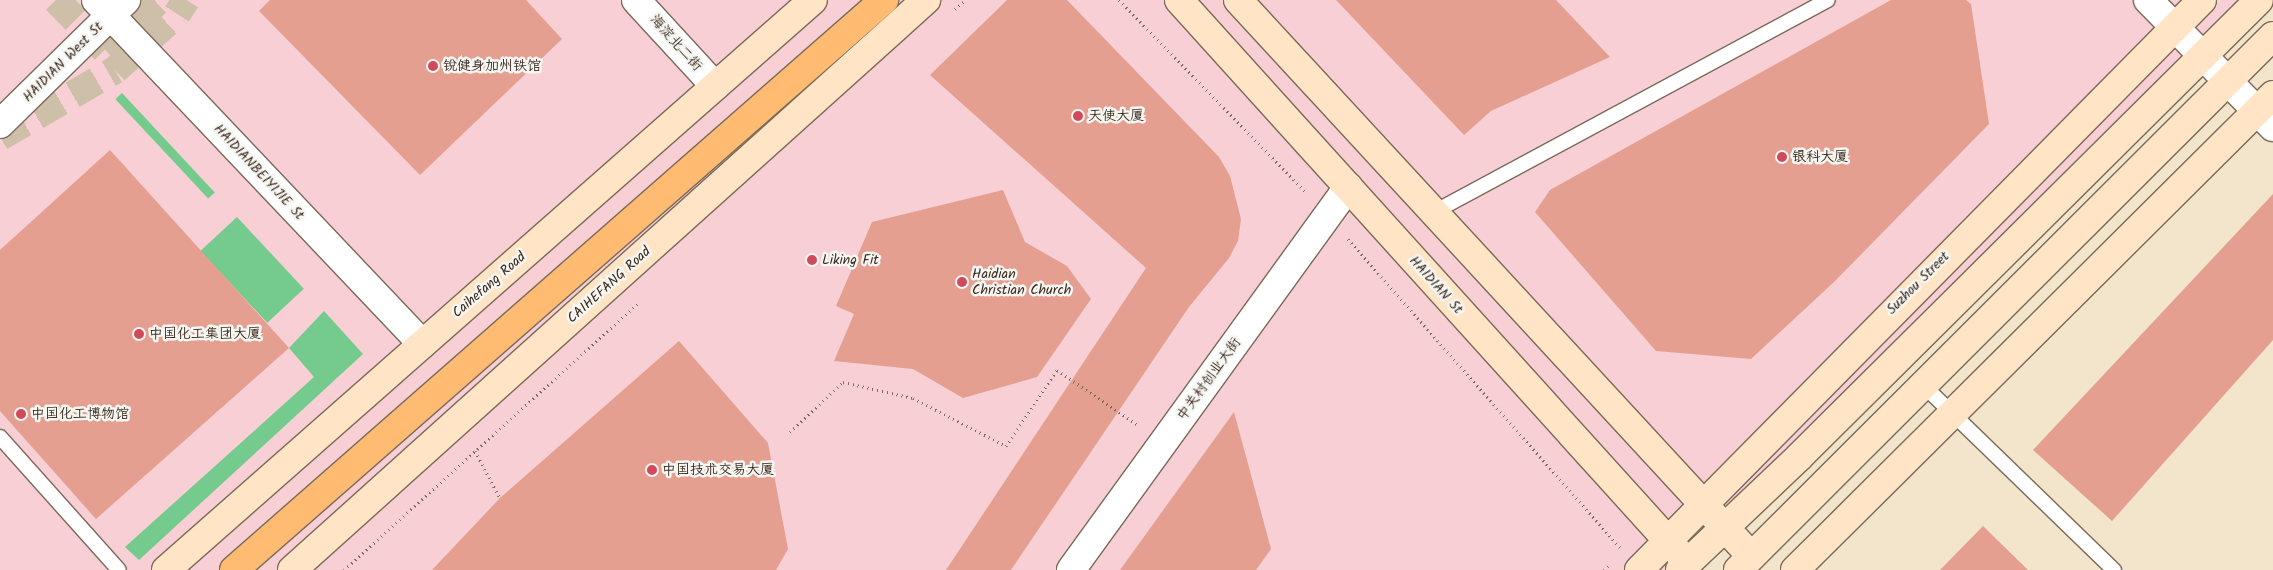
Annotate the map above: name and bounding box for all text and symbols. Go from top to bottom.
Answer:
street label: 海淀北二街 [646,11,706,75]
street label: HAIDIAN West St [19,18,107,106]
place label: 锐健身加州铁馆 [443,58,541,74]
marker: 锐健身加州铁馆 [427,60,439,72]
place label: 天使大厦 [1088,108,1144,124]
marker: 天使大厦 [1072,110,1084,122]
street label: HAIDIANBEIYIJIE St [210,121,308,223]
place label: 银科大厦 [1792,149,1848,165]
marker: 银科大厦 [1776,151,1788,163]
street label: CAIHEFANG Road [564,243,654,327]
street label: Suzhou Street [1883,248,1953,318]
street label: Caihefang Road [449,249,529,321]
place label: Liking Fit [822,252,879,268]
street label: HAIDIAN St [1406,253,1466,317]
marker: Liking Fit [806,254,818,266]
place label: Haidian Christian Church [972,266,1071,298]
marker: Haidian Christian Church [956,276,968,288]
place label: 中国化工集团大厦 [149,326,261,342]
marker: 中国化工集团大厦 [133,328,145,340]
street label: 中关村创业大街 [1173,334,1245,424]
place label: 中国化工博物馆 [31,406,129,422]
marker: 中国化工博物馆 [15,408,27,420]
place label: 中国技术交易大厦 [662,462,774,478]
marker: 中国技术交易大厦 [646,464,658,476]

